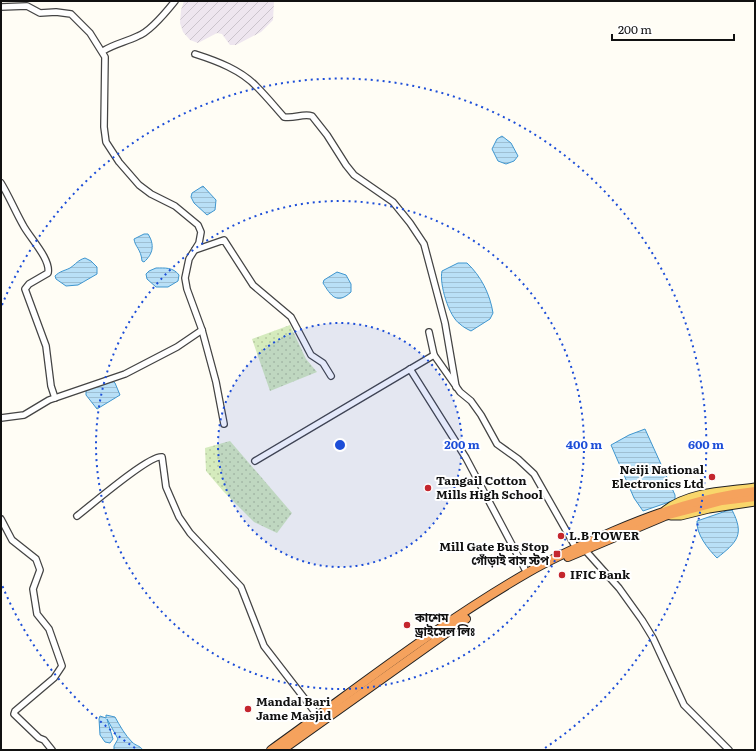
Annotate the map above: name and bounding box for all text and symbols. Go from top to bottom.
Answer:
scale bar [612,16,734,42]
text: 200 m [618,20,652,38]
text: 200 m [444,435,480,453]
text: 400 m [566,435,602,453]
text: 600 m [688,435,724,453]
centre of rings [333,438,347,452]
place label: Neiji National Electronics Ltd [612,460,705,492]
place label: Tangail Cotton Mills High School [436,471,544,503]
marker: Neiji National Electronics Ltd [707,472,717,482]
marker: Tangail Cotton Mills High School [423,483,433,493]
place label: L.B TOWER [569,526,640,544]
marker: L.B TOWER [556,531,566,541]
place label: Mill Gate Bus Stop গোঁড়াই বাস স্টপ [439,537,549,569]
marker: Mill Gate Bus Stop গোঁড়াই বাস স্টপ [552,549,562,559]
place label: IFIC Bank [570,565,631,583]
marker: IFIC Bank [557,570,567,580]
place label: কাশেম ড্রাইসেল লিঃ [414,608,475,640]
marker: কাশেম ড্রাইসেল লিঃ [402,620,412,630]
place label: Mandal Bari Jame Masjid [256,692,331,724]
marker: Mandal Bari Jame Masjid [243,704,253,714]

